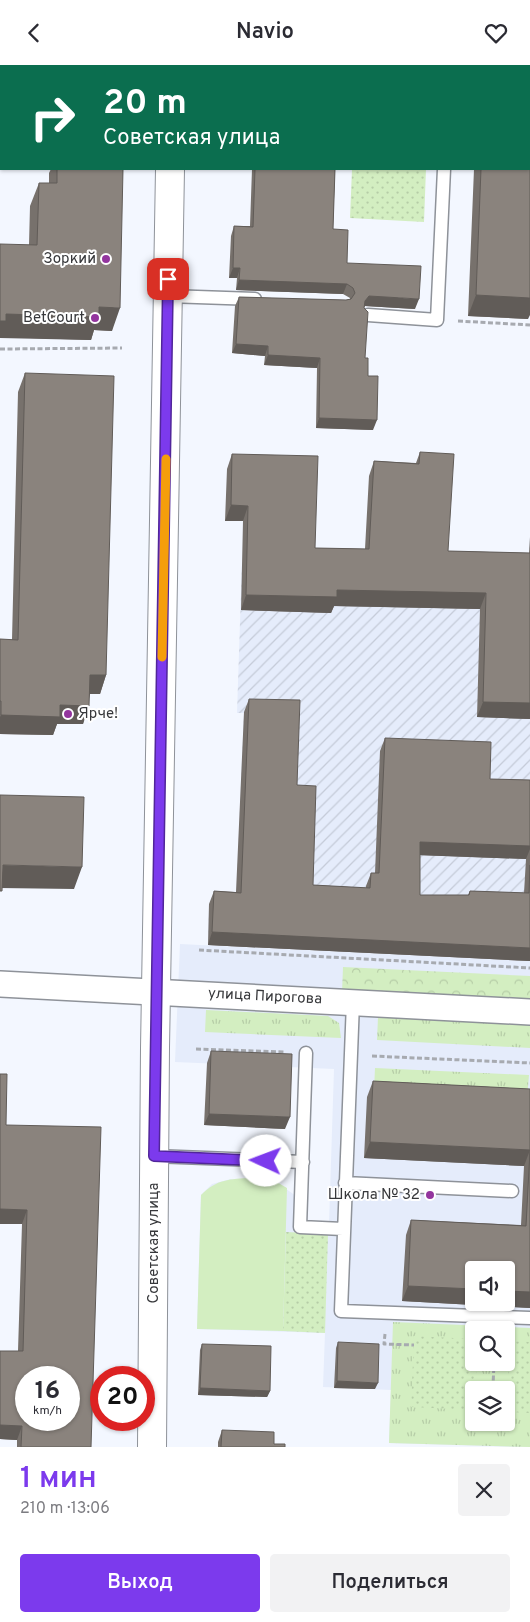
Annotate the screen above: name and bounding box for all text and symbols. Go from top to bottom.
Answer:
icon: back [20,19,48,47]
text: Navio [236,19,294,46]
icon: heart [482,19,510,47]
text: 20 m [103,82,187,126]
icon: right [20,85,85,150]
text: Советская улица [103,125,280,152]
place label: Зоркий [43,250,96,269]
marker: Зоркий [100,253,112,265]
pin [147,258,189,300]
icon: arrive [154,265,182,293]
place label: BetCourt [23,309,85,328]
marker: BetCourt [89,312,101,324]
place label: Ярче! [78,705,118,724]
marker: Ярче! [62,708,74,720]
street label: улица Пирогова [208,985,322,1009]
position arrow [239,1134,291,1186]
street label: Советская улица [145,1183,164,1303]
place label: Школа № 32 [328,1186,420,1205]
marker: Школа № 32 [424,1189,436,1201]
map controls [465,1261,515,1431]
button: sound [465,1261,515,1311]
button: search [465,1321,515,1371]
speed limit sign: 20 [90,1366,155,1431]
text: 16 [35,1376,60,1408]
button: layers [465,1381,515,1431]
text: km/h [33,1403,62,1419]
text: 1 мин [20,1461,97,1498]
button: close [458,1464,510,1516]
text: 210 m · 13:06 [20,1499,110,1519]
button: Выход [20,1554,260,1612]
button: Поделиться [270,1554,510,1612]

